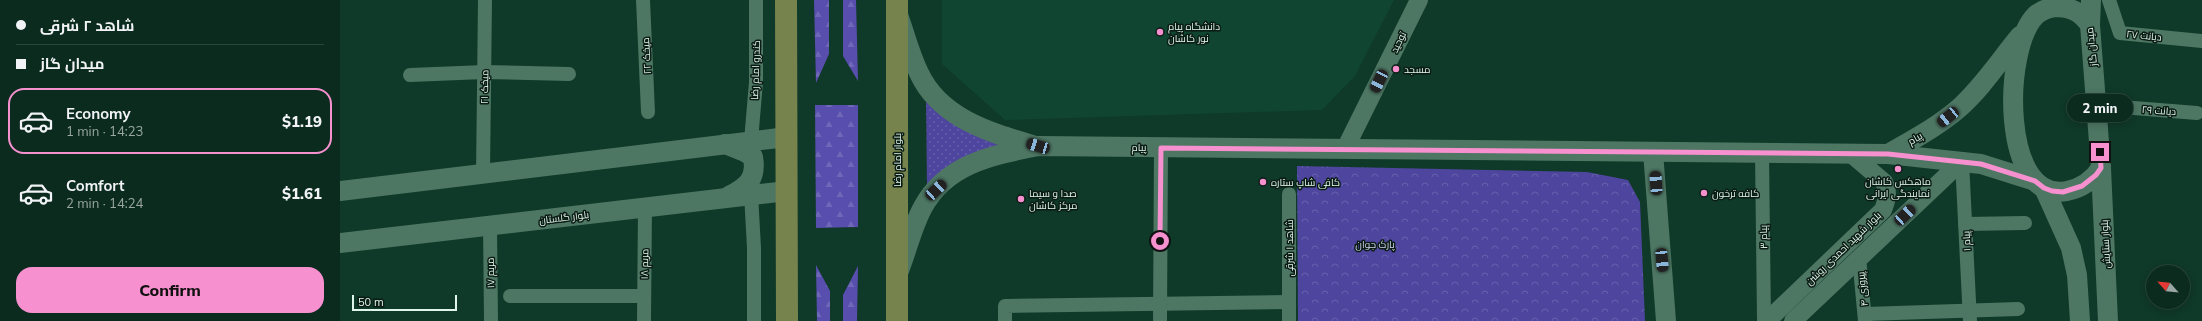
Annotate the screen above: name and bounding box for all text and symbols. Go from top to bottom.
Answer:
text: شاهد ۲ شرقی [40,16,135,35]
place label: دانشگاه پیام نور کاشان [1168,20,1220,45]
marker: دانشگاه پیام نور کاشان [1155,27,1165,37]
street label: میدان گاز [2083,27,2100,68]
street label: دیانت ۲۷ [2126,27,2162,44]
street label: توحید [1388,29,1409,55]
street label: میخک ۲۲ [639,37,654,75]
street label: کندرو امام رضا [748,40,764,100]
text: میدان گاز [40,54,105,73]
place label: مسجد [1404,63,1430,76]
marker: مسجد [1391,64,1401,74]
car [1368,68,1390,94]
street label: میخک ۲۱ [478,70,491,104]
callout: 2 min [2067,94,2133,122]
text: 2 min [2083,100,2117,116]
icon: car [18,103,54,139]
street label: دیانت ۲۹ [2141,103,2177,118]
text: Economy [66,104,131,123]
car [1935,105,1961,129]
text: $1.19 [282,112,322,131]
text: 1 min · 14:23 [66,123,143,139]
street label: پیام [1906,129,1926,149]
street label: بلوار امام رضا [891,133,905,187]
car [1025,137,1051,155]
street label: پیام [1132,141,1147,155]
route end [2091,143,2109,161]
marker: ماهکس کاشان نمایندگی ایرانی [1893,164,1903,174]
car [1649,171,1663,195]
icon: car [18,175,54,211]
place label: ماهکس کاشان نمایندگی ایرانی [1865,175,1931,200]
text: Comfort [66,176,124,195]
place label: کافی شاپ ستاره [1271,176,1340,189]
car [923,177,949,203]
marker: کافی شاپ ستاره [1258,177,1268,187]
text: $1.61 [282,184,322,203]
place label: صدا و سیما مرکز کاشان [1029,187,1077,212]
place label: کافه ترخون [1712,187,1759,200]
marker: کافه ترخون [1699,188,1709,198]
marker: صدا و سیما مرکز کاشان [1016,194,1026,204]
text: 2 min · 14:24 [66,195,143,211]
car [1892,202,1918,228]
street label: بلوار گلستان [538,208,590,227]
street label: بلوار شهید احمدی روشن [1803,209,1884,288]
street label: بلوار ستایش [2098,219,2113,269]
street label: شاهد ۱ شرقی [1283,220,1296,276]
street label: پیام ۳ [1757,224,1771,249]
street label: پیام ۱ [1959,230,1975,252]
route start [1151,232,1169,250]
park label: پارک جوان [1355,238,1395,251]
car [1655,248,1669,272]
street label: مریم ۱۸ [638,249,652,279]
street label: مریم ۱۷ [484,258,498,288]
north arrow [2146,265,2190,309]
map controls [2146,265,2190,309]
button: Confirm [16,267,324,313]
street label: پیروزی ۴ [1854,271,1871,307]
scale bar [352,293,457,312]
text: 50 m [358,295,384,309]

